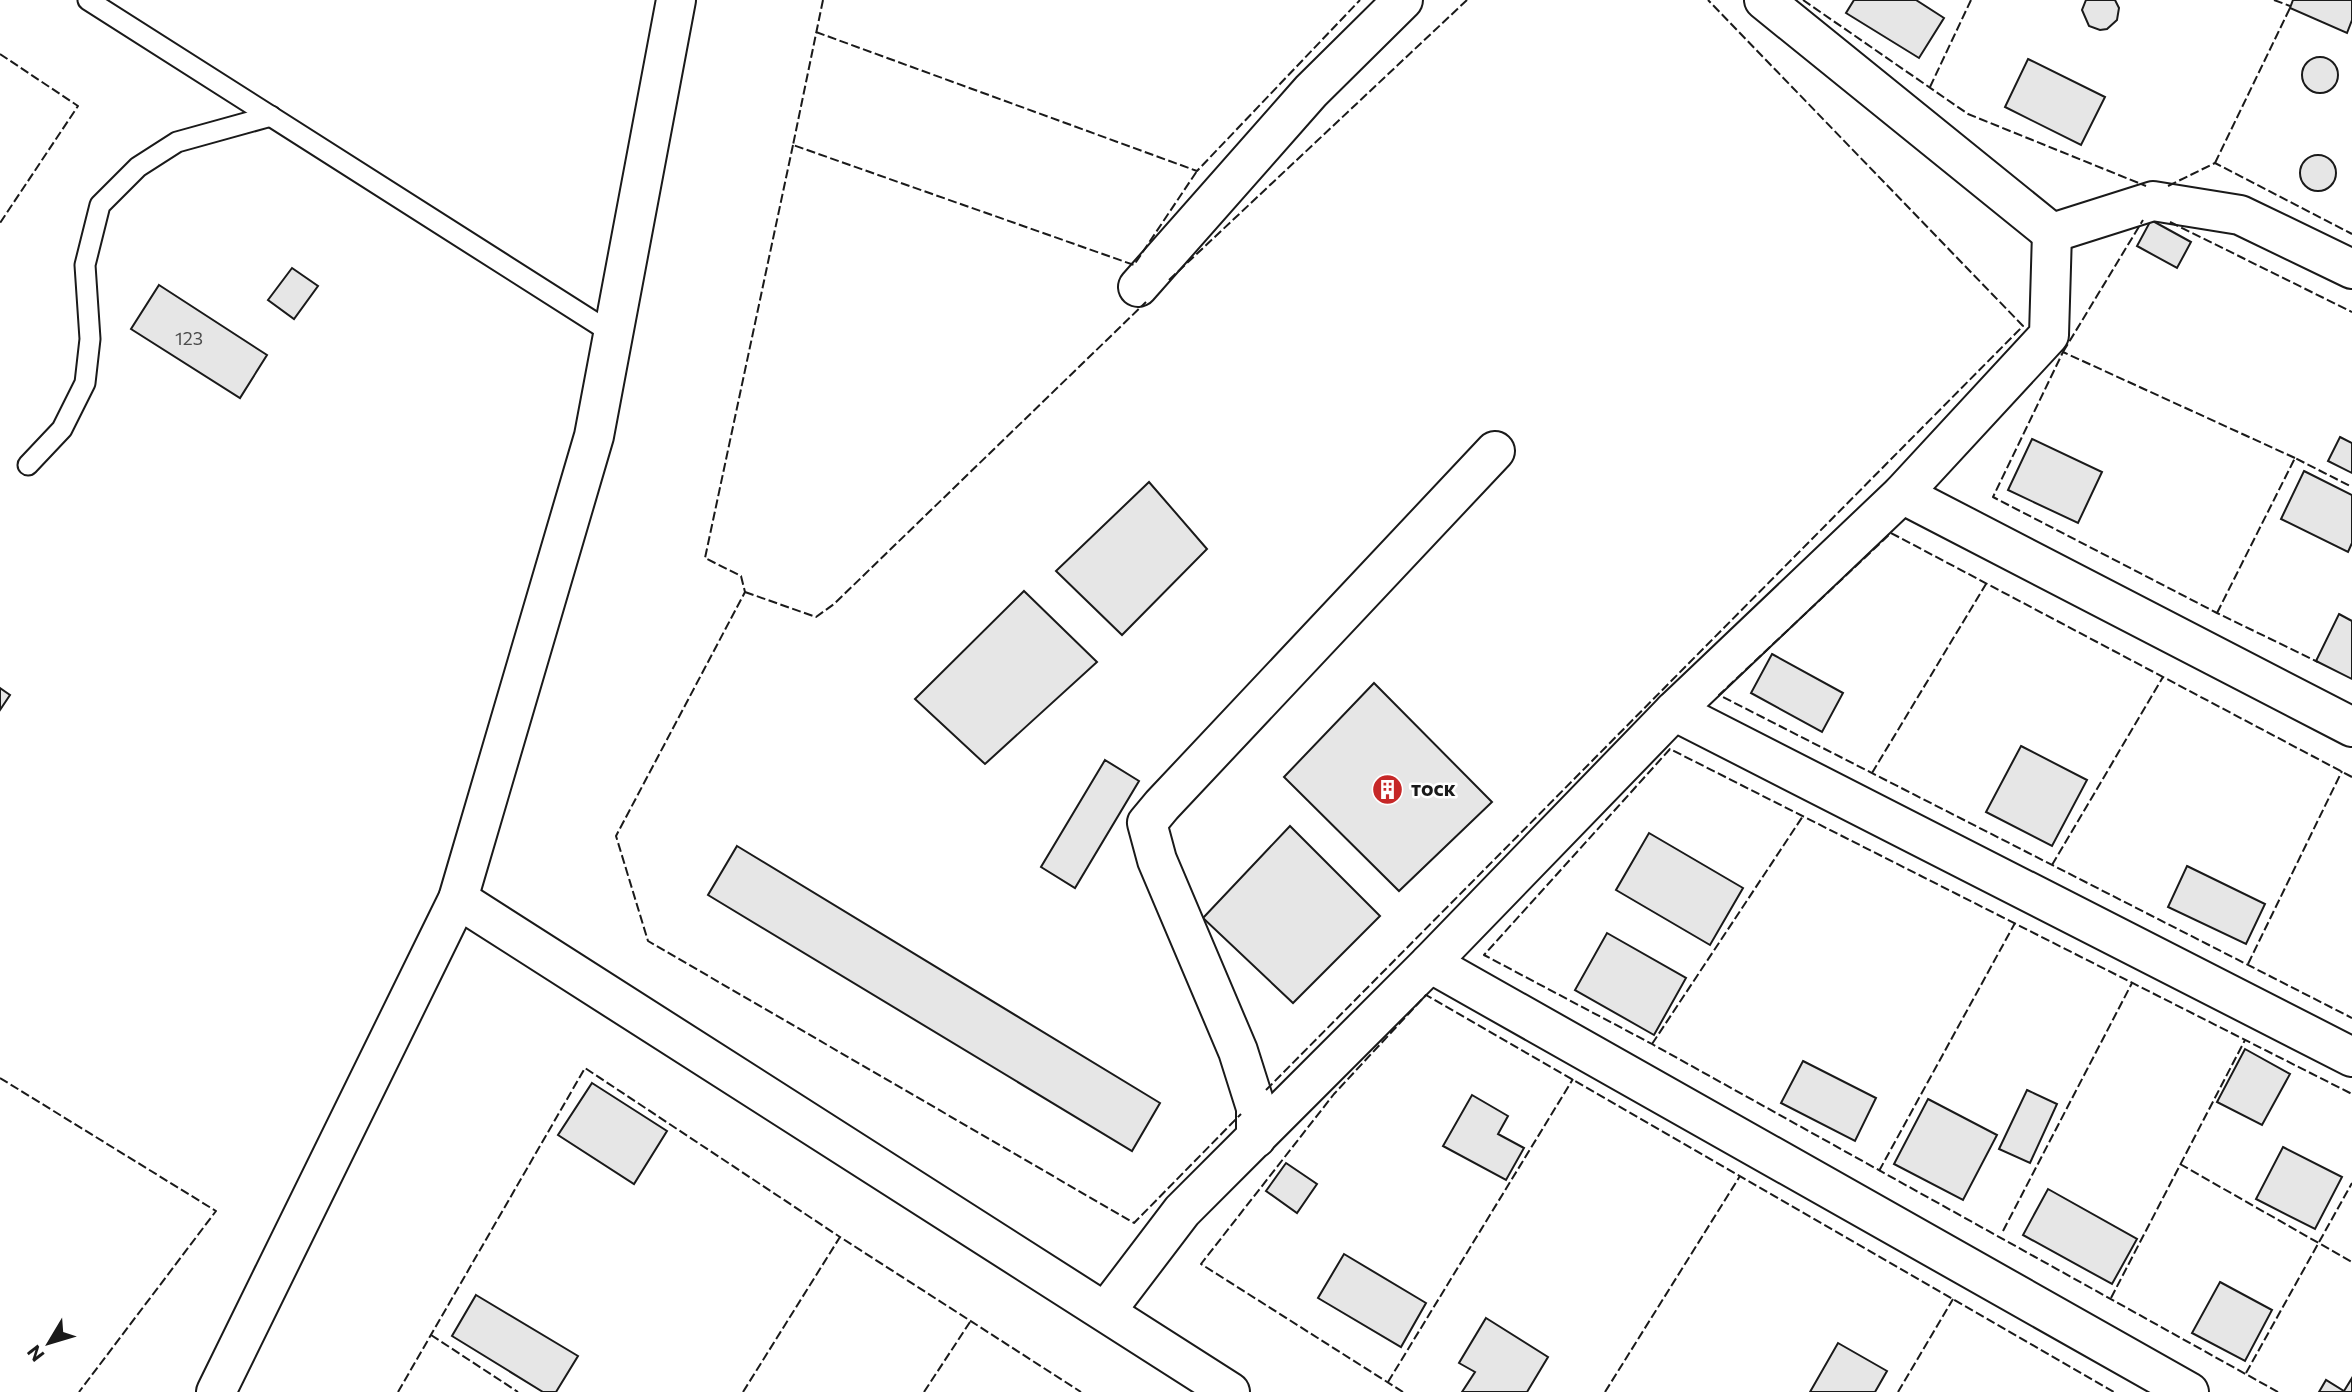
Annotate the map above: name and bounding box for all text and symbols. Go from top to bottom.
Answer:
house number: 123 [175,327,203,349]
building icon: тоск [1371,772,1405,806]
place label: тоск [1411,775,1456,800]
north arrow [14,1308,84,1378]
text: N [22,1341,49,1366]

